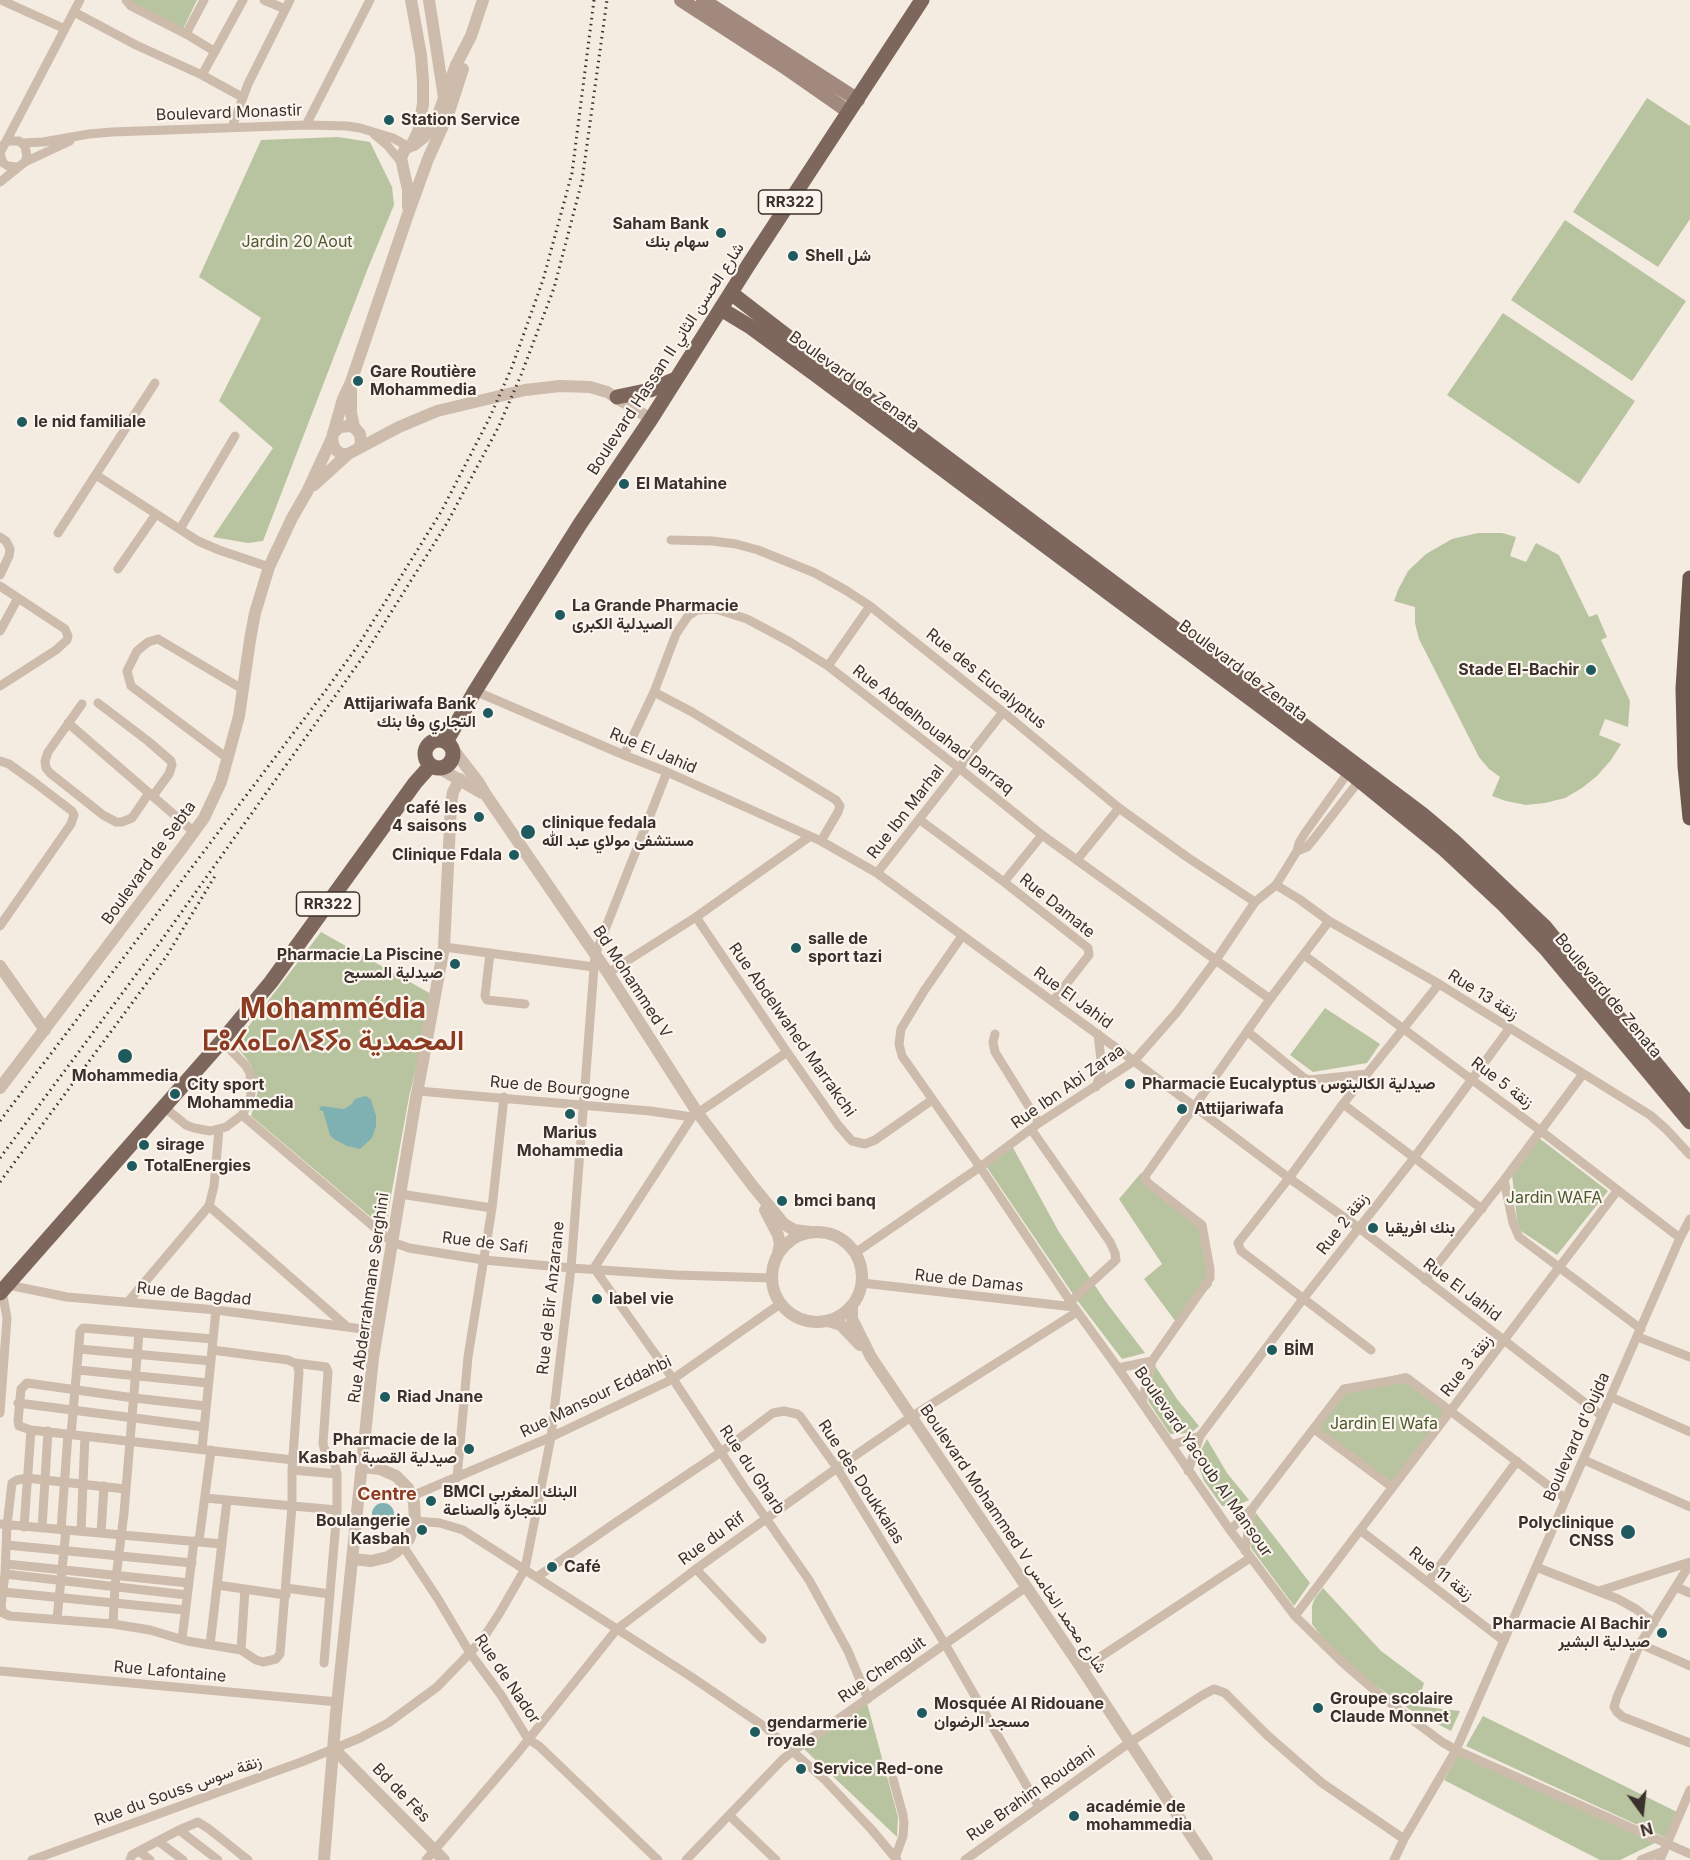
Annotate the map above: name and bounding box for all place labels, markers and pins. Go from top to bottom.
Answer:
place label: Station Service [401,110,520,130]
marker: Station Service [382,113,396,127]
place label: Saham Bank سهام بنك [612,214,709,252]
marker: Saham Bank سهام بنك [714,226,728,240]
place label: Shell شل [805,246,871,266]
marker: Shell شل [786,249,800,263]
place label: Gare Routière Mohammedia [370,362,476,400]
marker: Gare Routière Mohammedia [351,374,365,388]
place label: le nid familiale [34,412,146,432]
marker: le nid familiale [15,415,29,429]
place label: El Matahine [636,474,727,494]
marker: El Matahine [617,477,631,491]
place label: La Grande Pharmacie الصيدلية الكبرى [572,596,739,634]
marker: La Grande Pharmacie الصيدلية الكبرى [553,608,567,622]
place label: Stade El-Bachir [1458,660,1579,680]
marker: Stade El-Bachir [1584,663,1598,677]
place label: Attijariwafa Bank التجاري وفا بنك [343,694,476,732]
marker: Attijariwafa Bank التجاري وفا بنك [481,706,495,720]
place label: café les 4 saisons [392,798,467,836]
marker: café les 4 saisons [472,810,486,824]
place label: clinique fedala مستشفى مولاي عبد الله [542,813,694,851]
marker: clinique fedala مستشفى مولاي عبد الله [519,823,537,841]
place label: Clinique Fdala [392,845,502,865]
marker: Clinique Fdala [507,848,521,862]
place label: salle de sport tazi [808,929,882,967]
marker: salle de sport tazi [789,941,803,955]
place label: Pharmacie La Piscine صيدلية المسبح [277,945,443,983]
marker: Pharmacie La Piscine صيدلية المسبح [448,957,462,971]
marker: Mohammedia [116,1047,134,1065]
place label: Mohammedia [72,1066,178,1086]
place label: Pharmacie Eucalyptus صيدلية الكالبتوس [1142,1074,1436,1094]
place label: City sport Mohammedia [187,1075,293,1113]
marker: Pharmacie Eucalyptus صيدلية الكالبتوس [1123,1077,1137,1091]
marker: City sport Mohammedia [168,1087,182,1101]
place label: Attijariwafa [1194,1099,1284,1119]
marker: Attijariwafa [1175,1102,1189,1116]
marker: Marius Mohammedia [563,1107,577,1121]
place label: Marius Mohammedia [517,1123,623,1161]
place label: sirage [156,1135,205,1155]
marker: sirage [137,1138,151,1152]
place label: TotalEnergies [144,1156,251,1176]
marker: TotalEnergies [125,1159,139,1173]
place label: bmci banq [794,1191,876,1211]
marker: bmci banq [775,1194,789,1208]
place label: بنك افريقيا [1385,1218,1455,1238]
marker: بنك افريقيا [1366,1221,1380,1235]
place label: label vie [609,1289,674,1309]
marker: label vie [590,1292,604,1306]
place label: BİM [1284,1340,1314,1360]
marker: BİM [1265,1343,1279,1357]
place label: Riad Jnane [397,1387,483,1407]
marker: Riad Jnane [378,1390,392,1404]
place label: Pharmacie de la Kasbah صيدلية القصبة [298,1430,457,1468]
marker: Pharmacie de la Kasbah صيدلية القصبة [462,1442,476,1456]
place label: BMCI البنك المغربي للتجارة والصناعة [443,1482,577,1520]
marker: BMCI البنك المغربي للتجارة والصناعة [424,1494,438,1508]
place label: Boulangerie Kasbah [316,1511,410,1549]
place label: Polyclinique CNSS [1518,1513,1614,1551]
marker: Boulangerie Kasbah [415,1523,429,1537]
marker: Polyclinique CNSS [1619,1523,1637,1541]
place label: Café [564,1557,601,1577]
marker: Café [545,1560,559,1574]
place label: Pharmacie Al Bachir صيدلية البشير [1493,1614,1650,1652]
marker: Pharmacie Al Bachir صيدلية البشير [1655,1626,1669,1640]
place label: Groupe scolaire Claude Monnet [1330,1689,1453,1727]
place label: Mosquée Al Ridouane مسجد الرضوان [934,1694,1104,1732]
marker: Groupe scolaire Claude Monnet [1311,1701,1325,1715]
marker: Mosquée Al Ridouane مسجد الرضوان [915,1706,929,1720]
place label: gendarmerie royale [767,1713,867,1751]
marker: gendarmerie royale [748,1725,762,1739]
place label: Service Red-one [813,1759,943,1779]
marker: Service Red-one [794,1762,808,1776]
place label: académie de mohammedia [1086,1797,1192,1835]
marker: académie de mohammedia [1067,1809,1081,1823]

